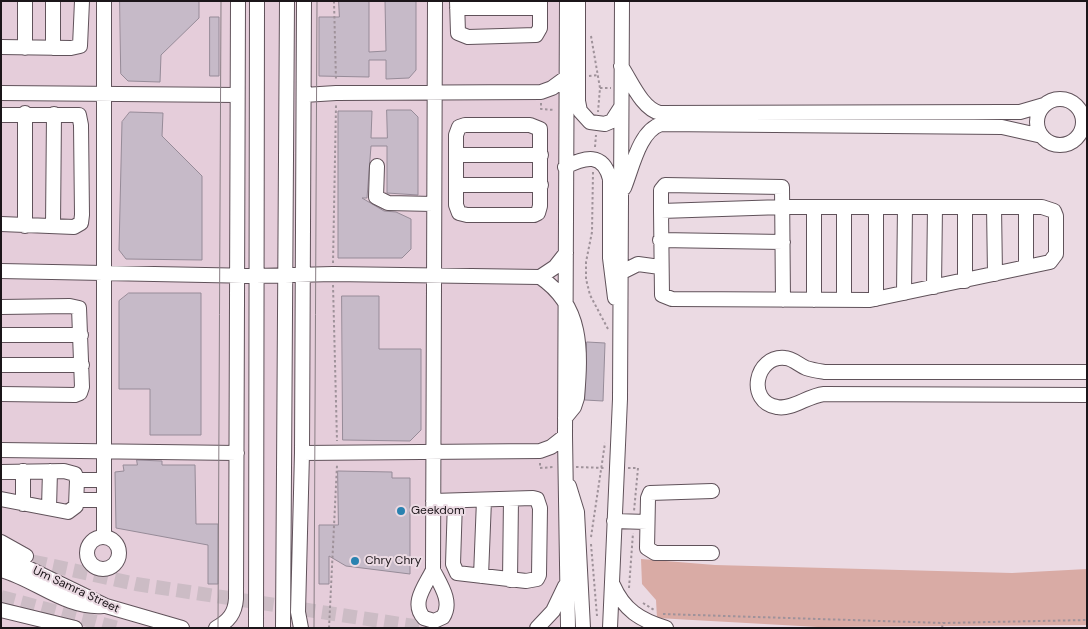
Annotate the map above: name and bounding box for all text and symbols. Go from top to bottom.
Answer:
place label: Geekdom [411,504,465,518]
marker: Geekdom [395,505,407,517]
place label: Chry Chry [365,554,421,568]
marker: Chry Chry [349,555,361,567]
street label: Um Samra Street [30,564,122,616]

